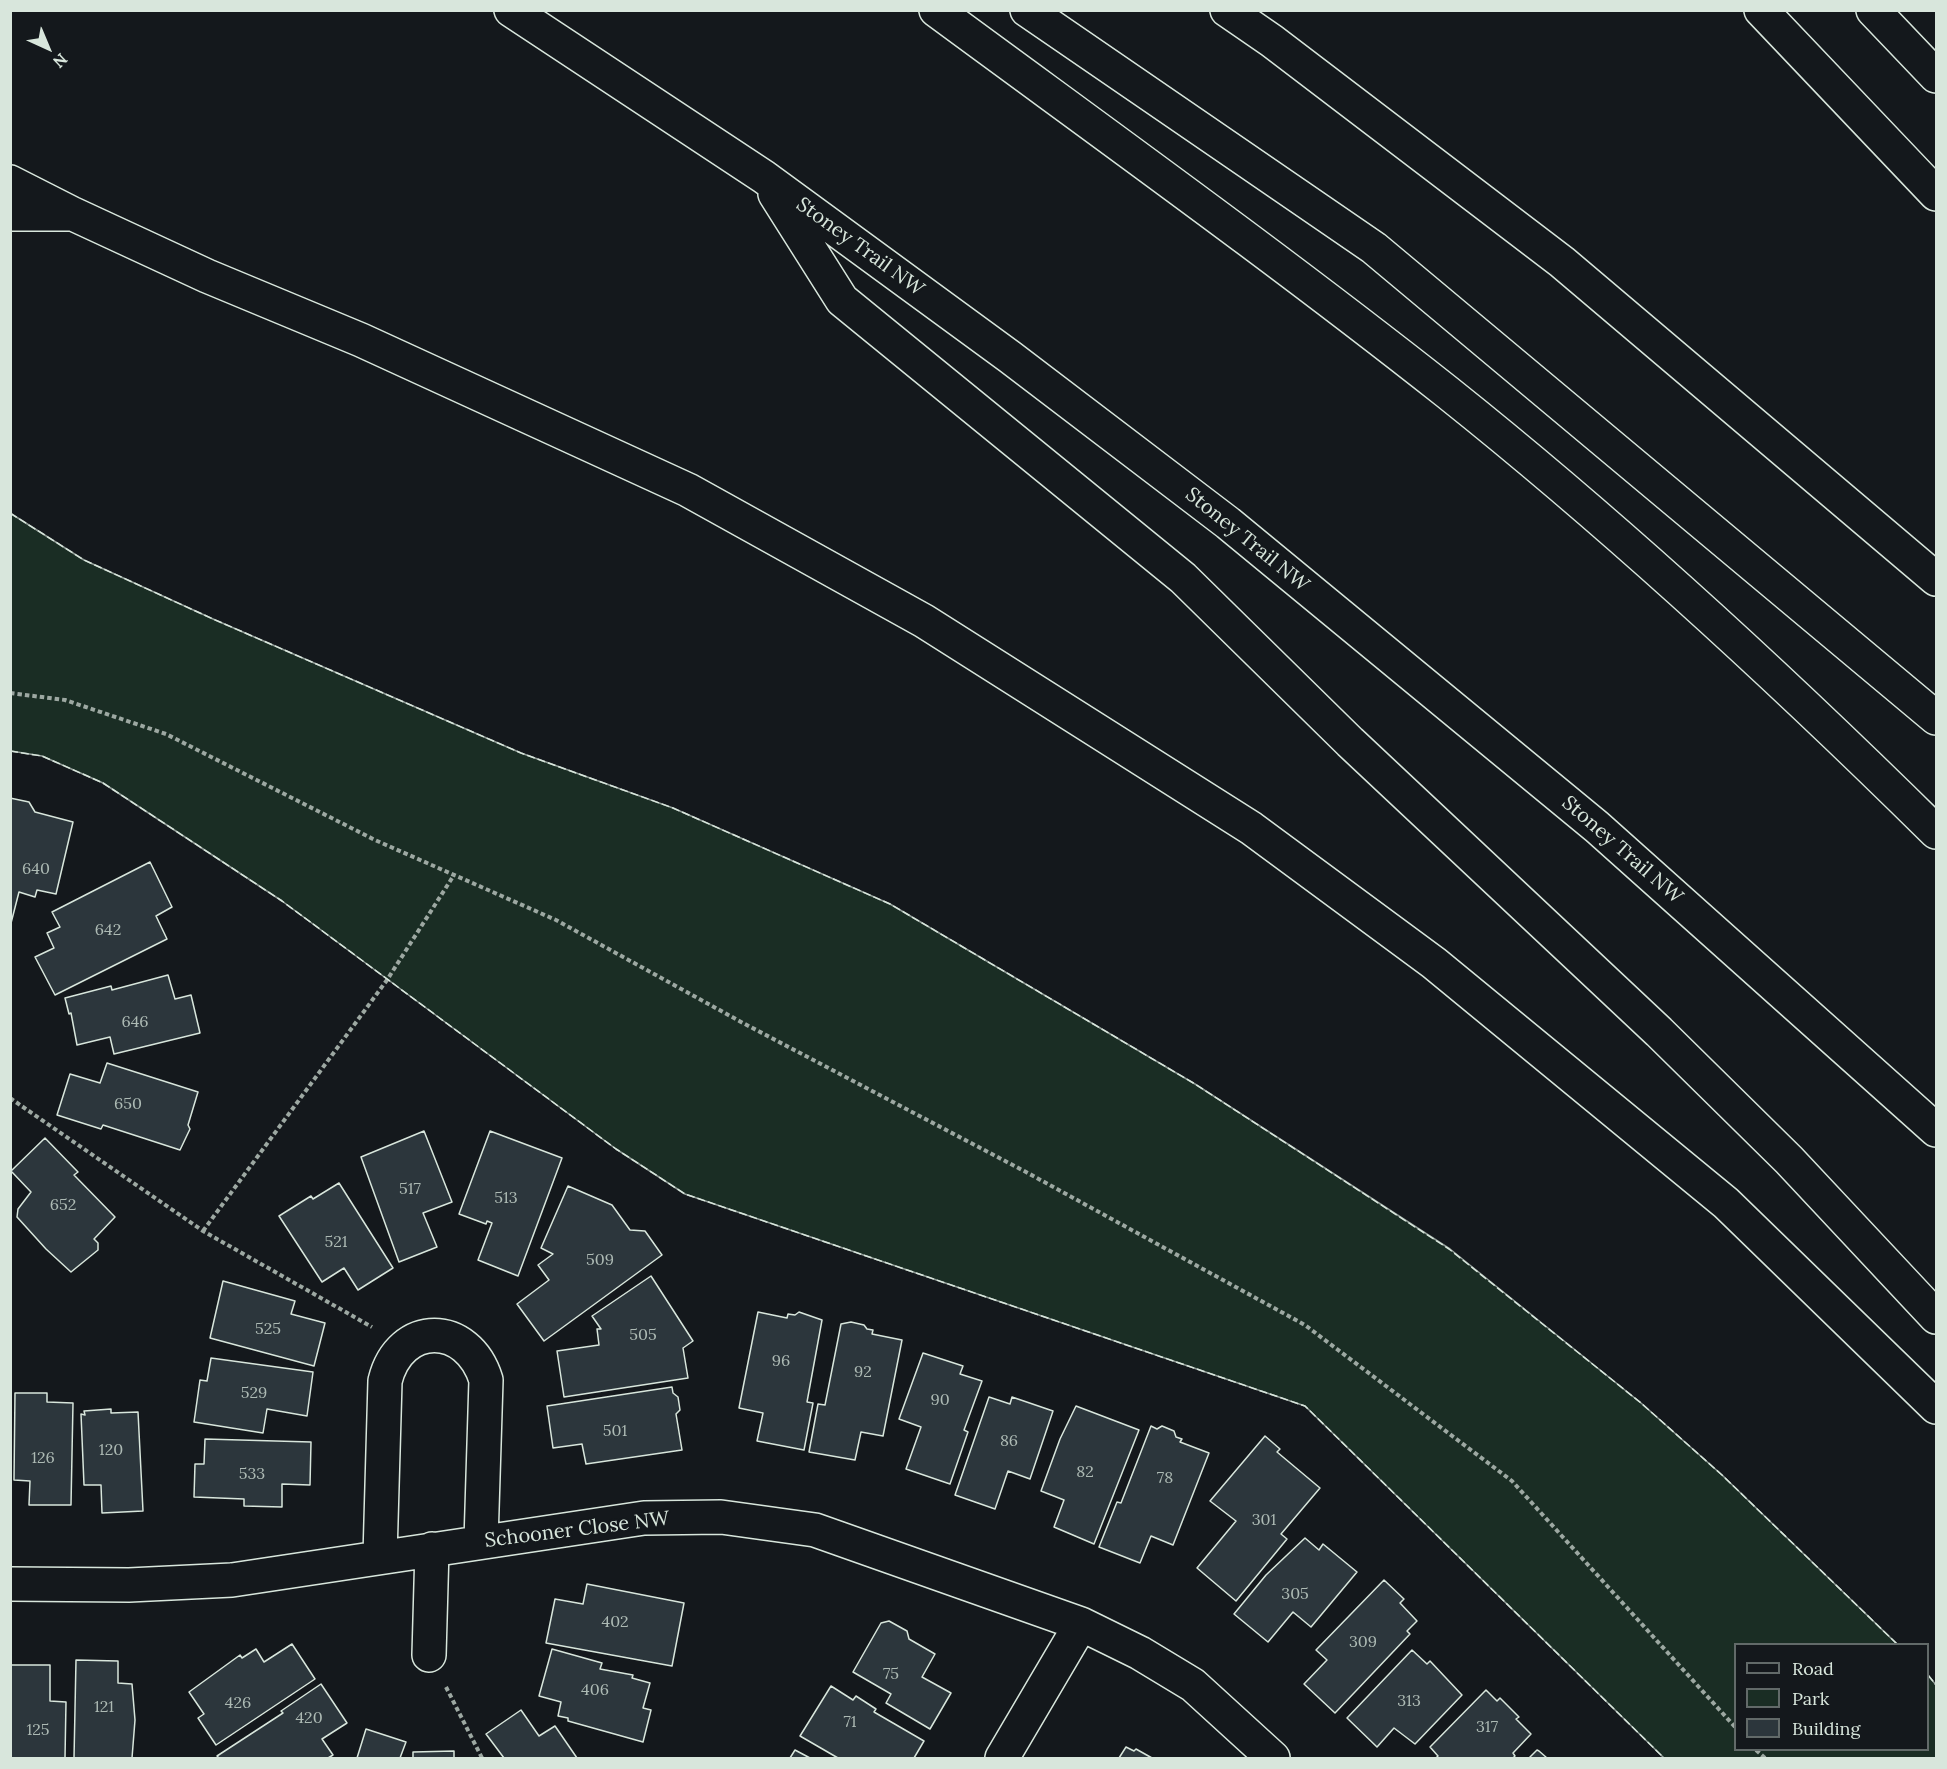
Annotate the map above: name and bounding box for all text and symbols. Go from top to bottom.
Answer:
north arrow [18,18,78,78]
text: N [49,49,72,72]
street label: Stoney Trail NW [791,193,929,301]
street label: Stoney Trail NW [1180,483,1314,597]
street label: Stoney Trail NW [1557,791,1687,909]
house number: 640 [22,859,50,879]
house number: 642 [95,920,121,940]
house number: 646 [121,1012,149,1032]
house number: 650 [114,1094,142,1114]
house number: 517 [399,1179,421,1199]
house number: 513 [494,1188,518,1208]
house number: 652 [50,1195,76,1215]
house number: 521 [324,1232,348,1252]
house number: 509 [586,1250,614,1270]
house number: 525 [255,1319,281,1339]
house number: 505 [629,1325,657,1345]
house number: 96 [772,1351,790,1371]
house number: 92 [854,1362,872,1382]
house number: 529 [241,1383,267,1403]
house number: 90 [930,1390,950,1410]
house number: 501 [603,1421,627,1441]
house number: 86 [1000,1431,1018,1451]
house number: 120 [99,1440,123,1460]
house number: 126 [31,1448,55,1468]
house number: 82 [1076,1462,1094,1482]
house number: 533 [239,1464,265,1484]
house number: 78 [1157,1468,1173,1488]
street label: Schooner Close NW [483,1507,671,1553]
house number: 301 [1252,1510,1276,1530]
house number: 305 [1281,1584,1309,1604]
house number: 402 [601,1612,629,1632]
house number: 309 [1349,1632,1377,1652]
legend [1734,1643,1929,1751]
text: Road [1792,1657,1834,1680]
house number: 75 [883,1664,899,1684]
house number: 406 [581,1680,609,1700]
text: Park [1792,1687,1829,1710]
house number: 313 [1397,1691,1421,1711]
house number: 426 [225,1693,251,1713]
house number: 121 [94,1697,114,1717]
house number: 420 [295,1708,323,1728]
house number: 71 [843,1712,857,1732]
house number: 317 [1476,1717,1498,1737]
text: Building [1792,1717,1860,1740]
house number: 125 [26,1720,50,1740]

